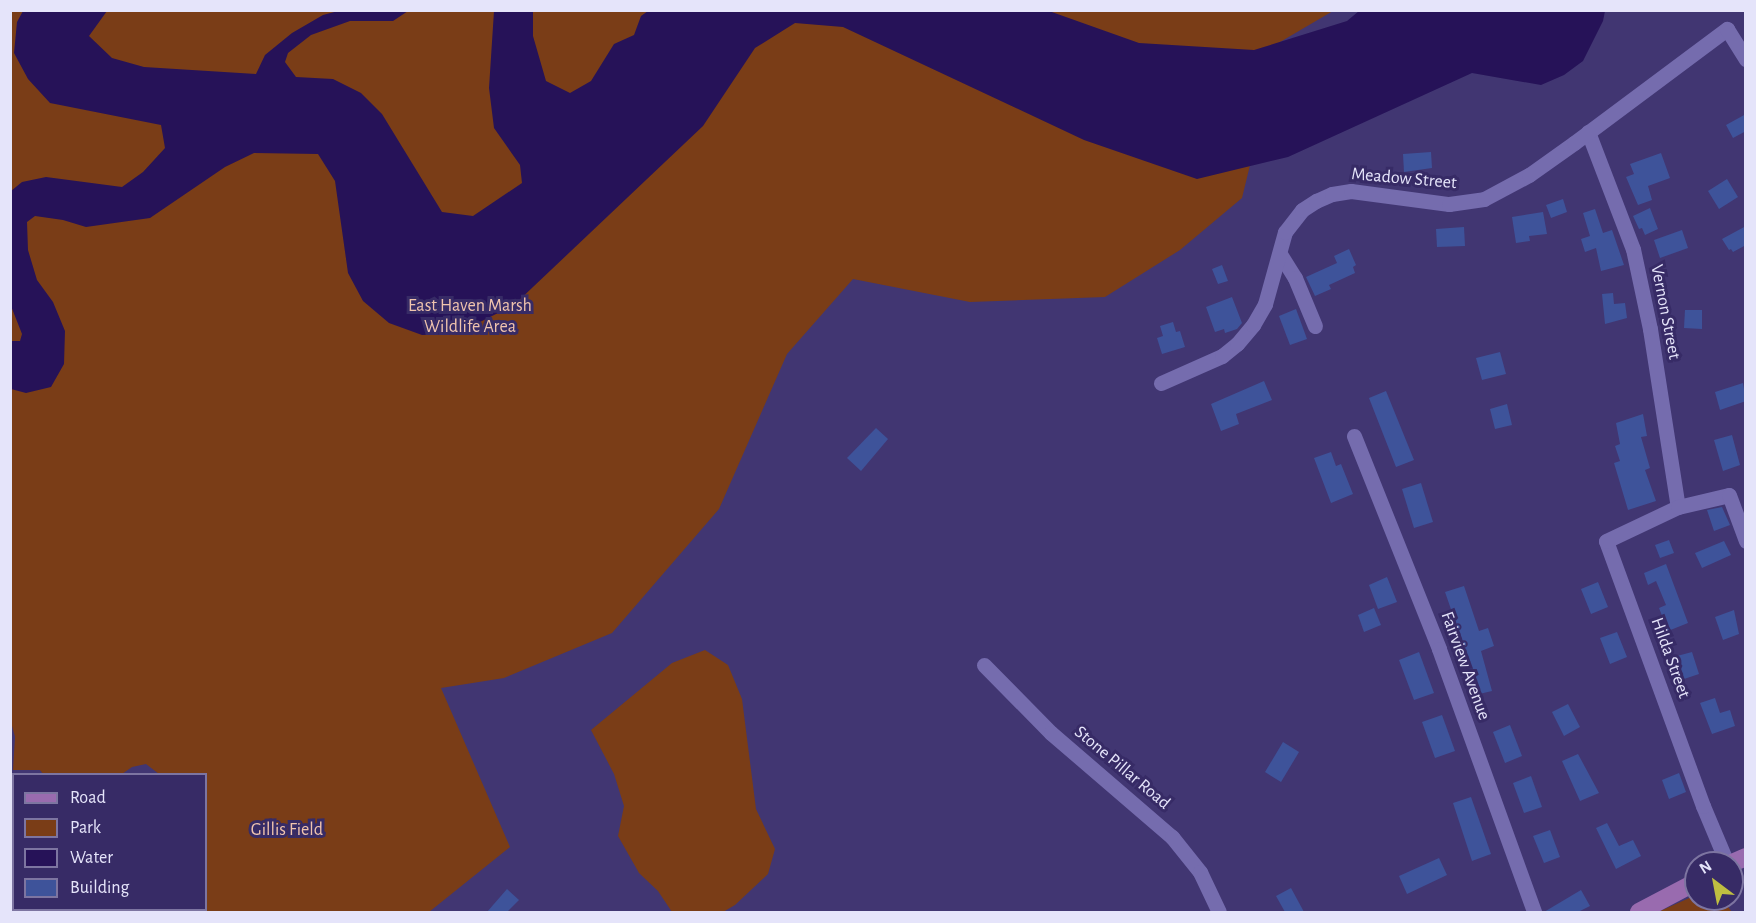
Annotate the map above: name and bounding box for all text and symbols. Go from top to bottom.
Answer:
street label: Meadow Street [1350,164,1458,194]
street label: Vernon Street [1645,263,1685,361]
park label: East Haven Marsh Wildlife Area [408,296,532,338]
street label: Fairview Avenue [1435,609,1495,723]
street label: Hilda Street [1645,615,1695,701]
street label: Stone Pillar Road [1070,722,1174,814]
legend [12,773,207,911]
text: Road [70,789,106,807]
text: Park [70,819,101,837]
park label: Gillis Field [251,819,323,841]
text: Water [70,849,113,867]
north arrow [1684,851,1744,911]
text: N [1697,858,1714,877]
text: Building [70,879,129,897]

